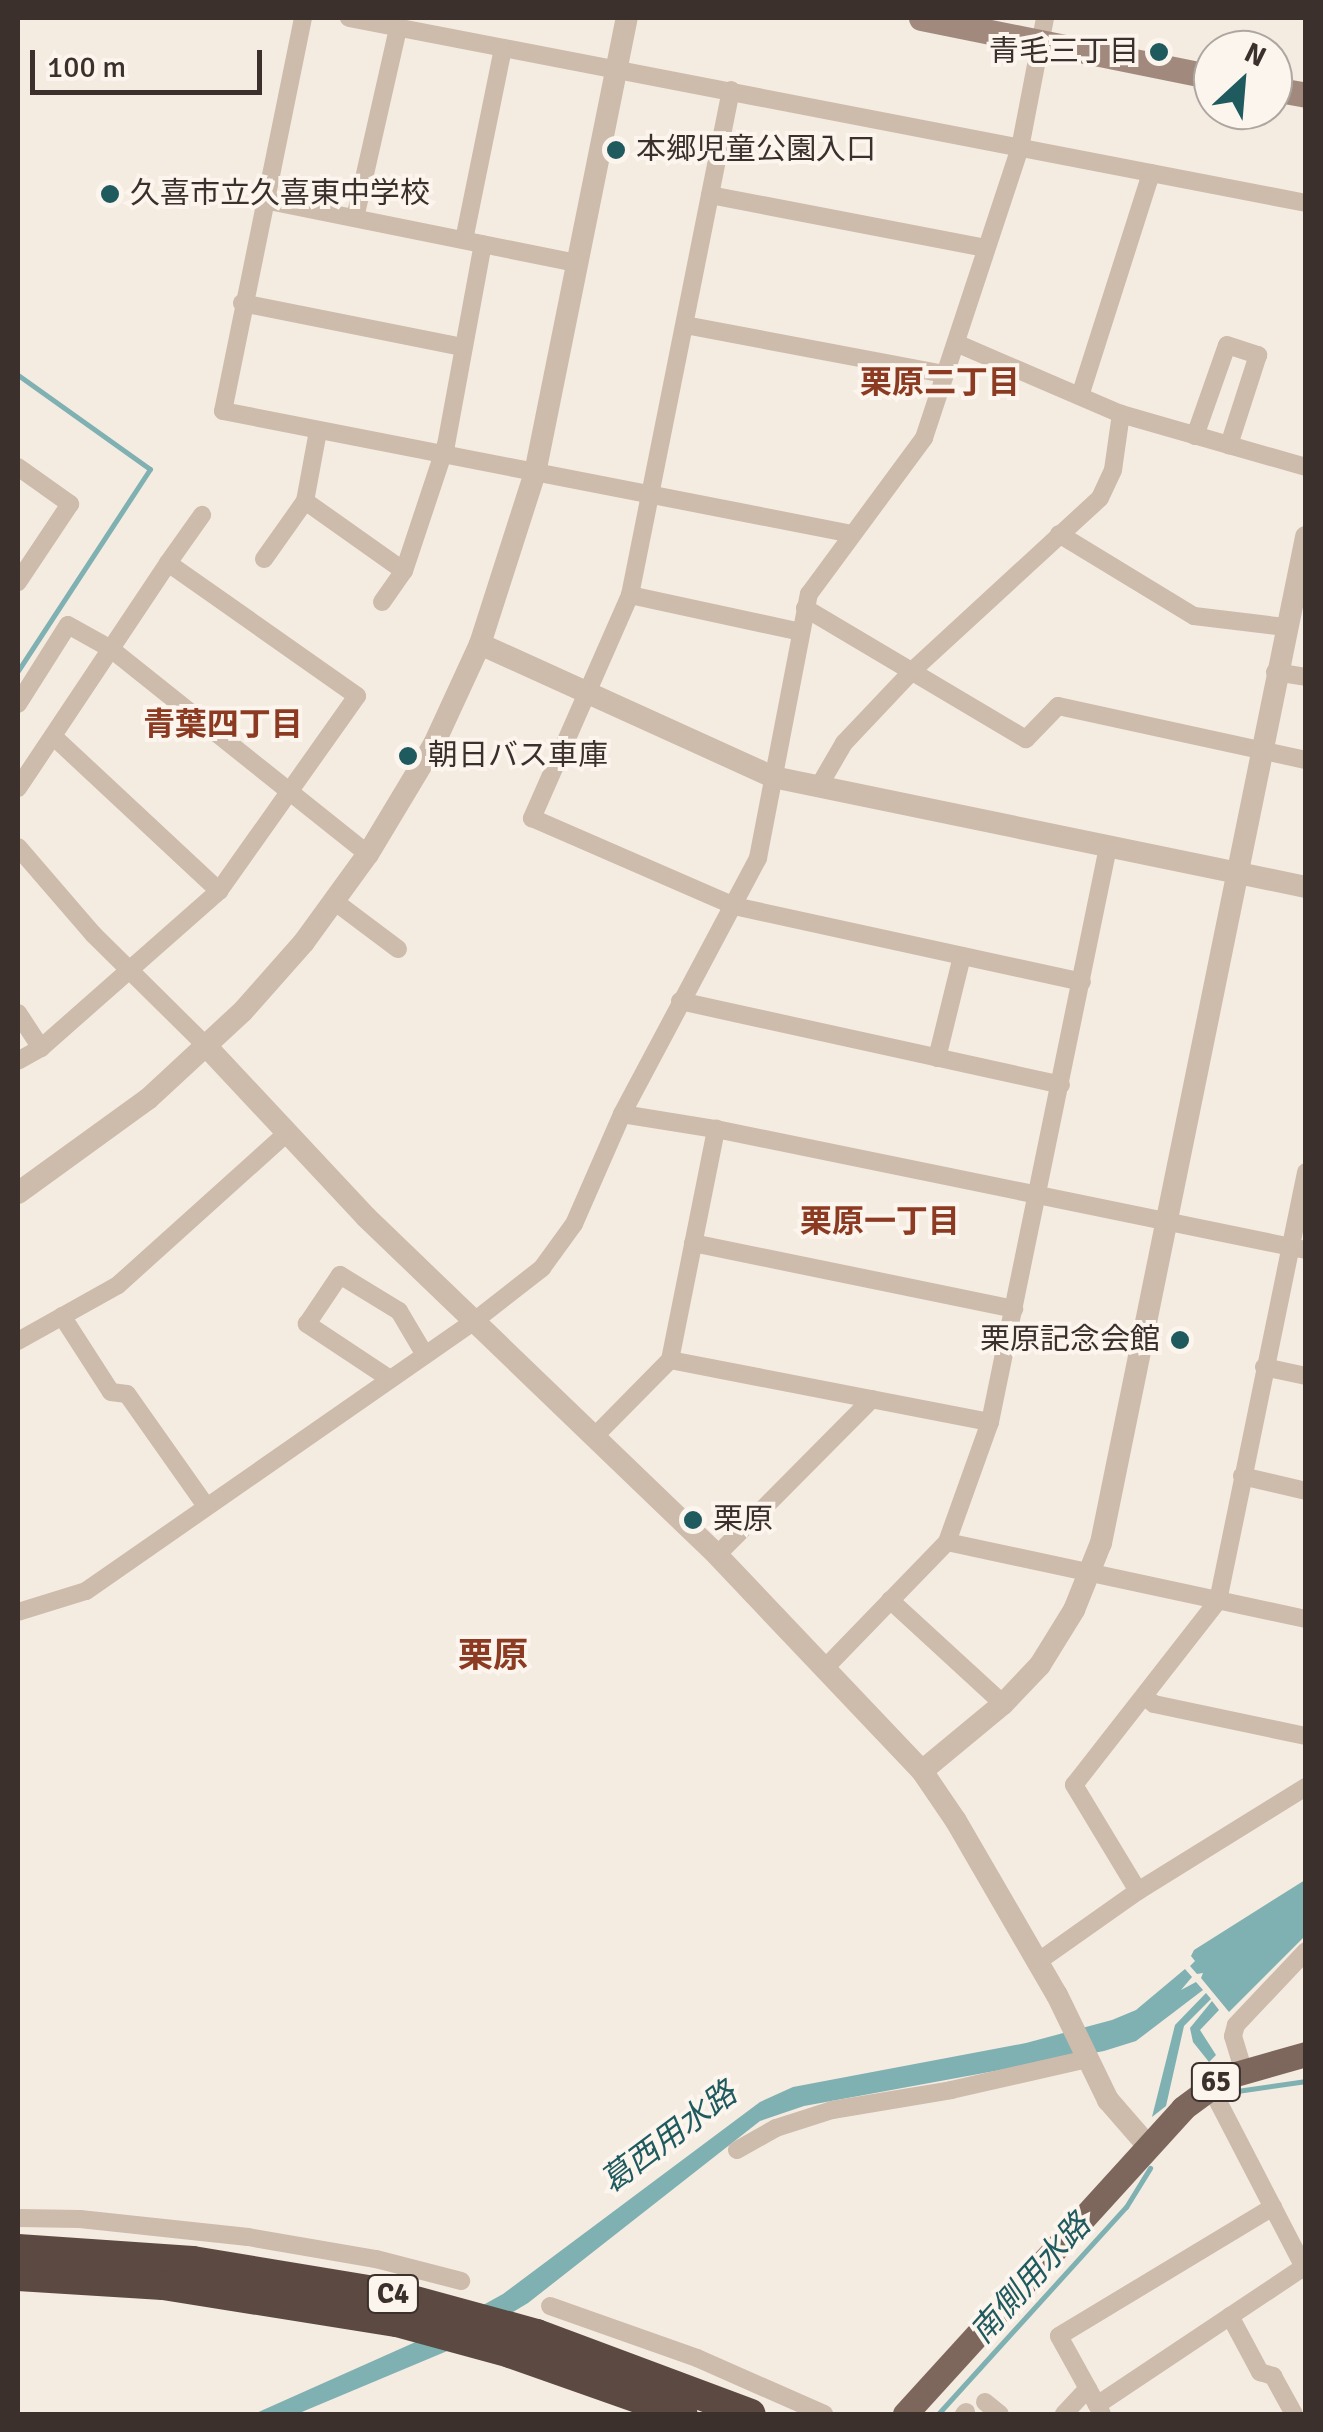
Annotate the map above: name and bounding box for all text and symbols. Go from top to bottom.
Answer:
scale bar [35,30,268,92]
north arrow [1193,30,1293,130]
place label: 青毛三丁目 [989,34,1139,70]
text: N [1239,35,1271,74]
marker: 青毛三丁目 [1148,41,1170,63]
text: 100 m [47,49,126,86]
place label: 本郷児童公園入口 [636,132,876,168]
marker: 本郷児童公園入口 [605,139,627,161]
place label: 久喜市立久喜東中学校 [130,176,430,212]
marker: 久喜市立久喜東中学校 [99,183,121,205]
district label: 栗原二丁目 [860,364,1020,402]
district label: 青葉四丁目 [143,706,303,744]
place label: 朝日バス車庫 [428,738,608,774]
marker: 朝日バス車庫 [397,745,419,767]
district label: 栗原一丁目 [800,1203,960,1241]
place label: 栗原記念会館 [980,1322,1160,1358]
marker: 栗原記念会館 [1169,1329,1191,1351]
place label: 栗原 [713,1502,773,1538]
marker: 栗原 [682,1509,704,1531]
district label: 栗原 [458,1635,528,1677]
road number: 65 [1188,2059,1244,2105]
water label: 葛西用水路 [594,2075,744,2201]
water label: 南側用水路 [963,2207,1099,2351]
road number: C4 [366,2271,420,2317]

